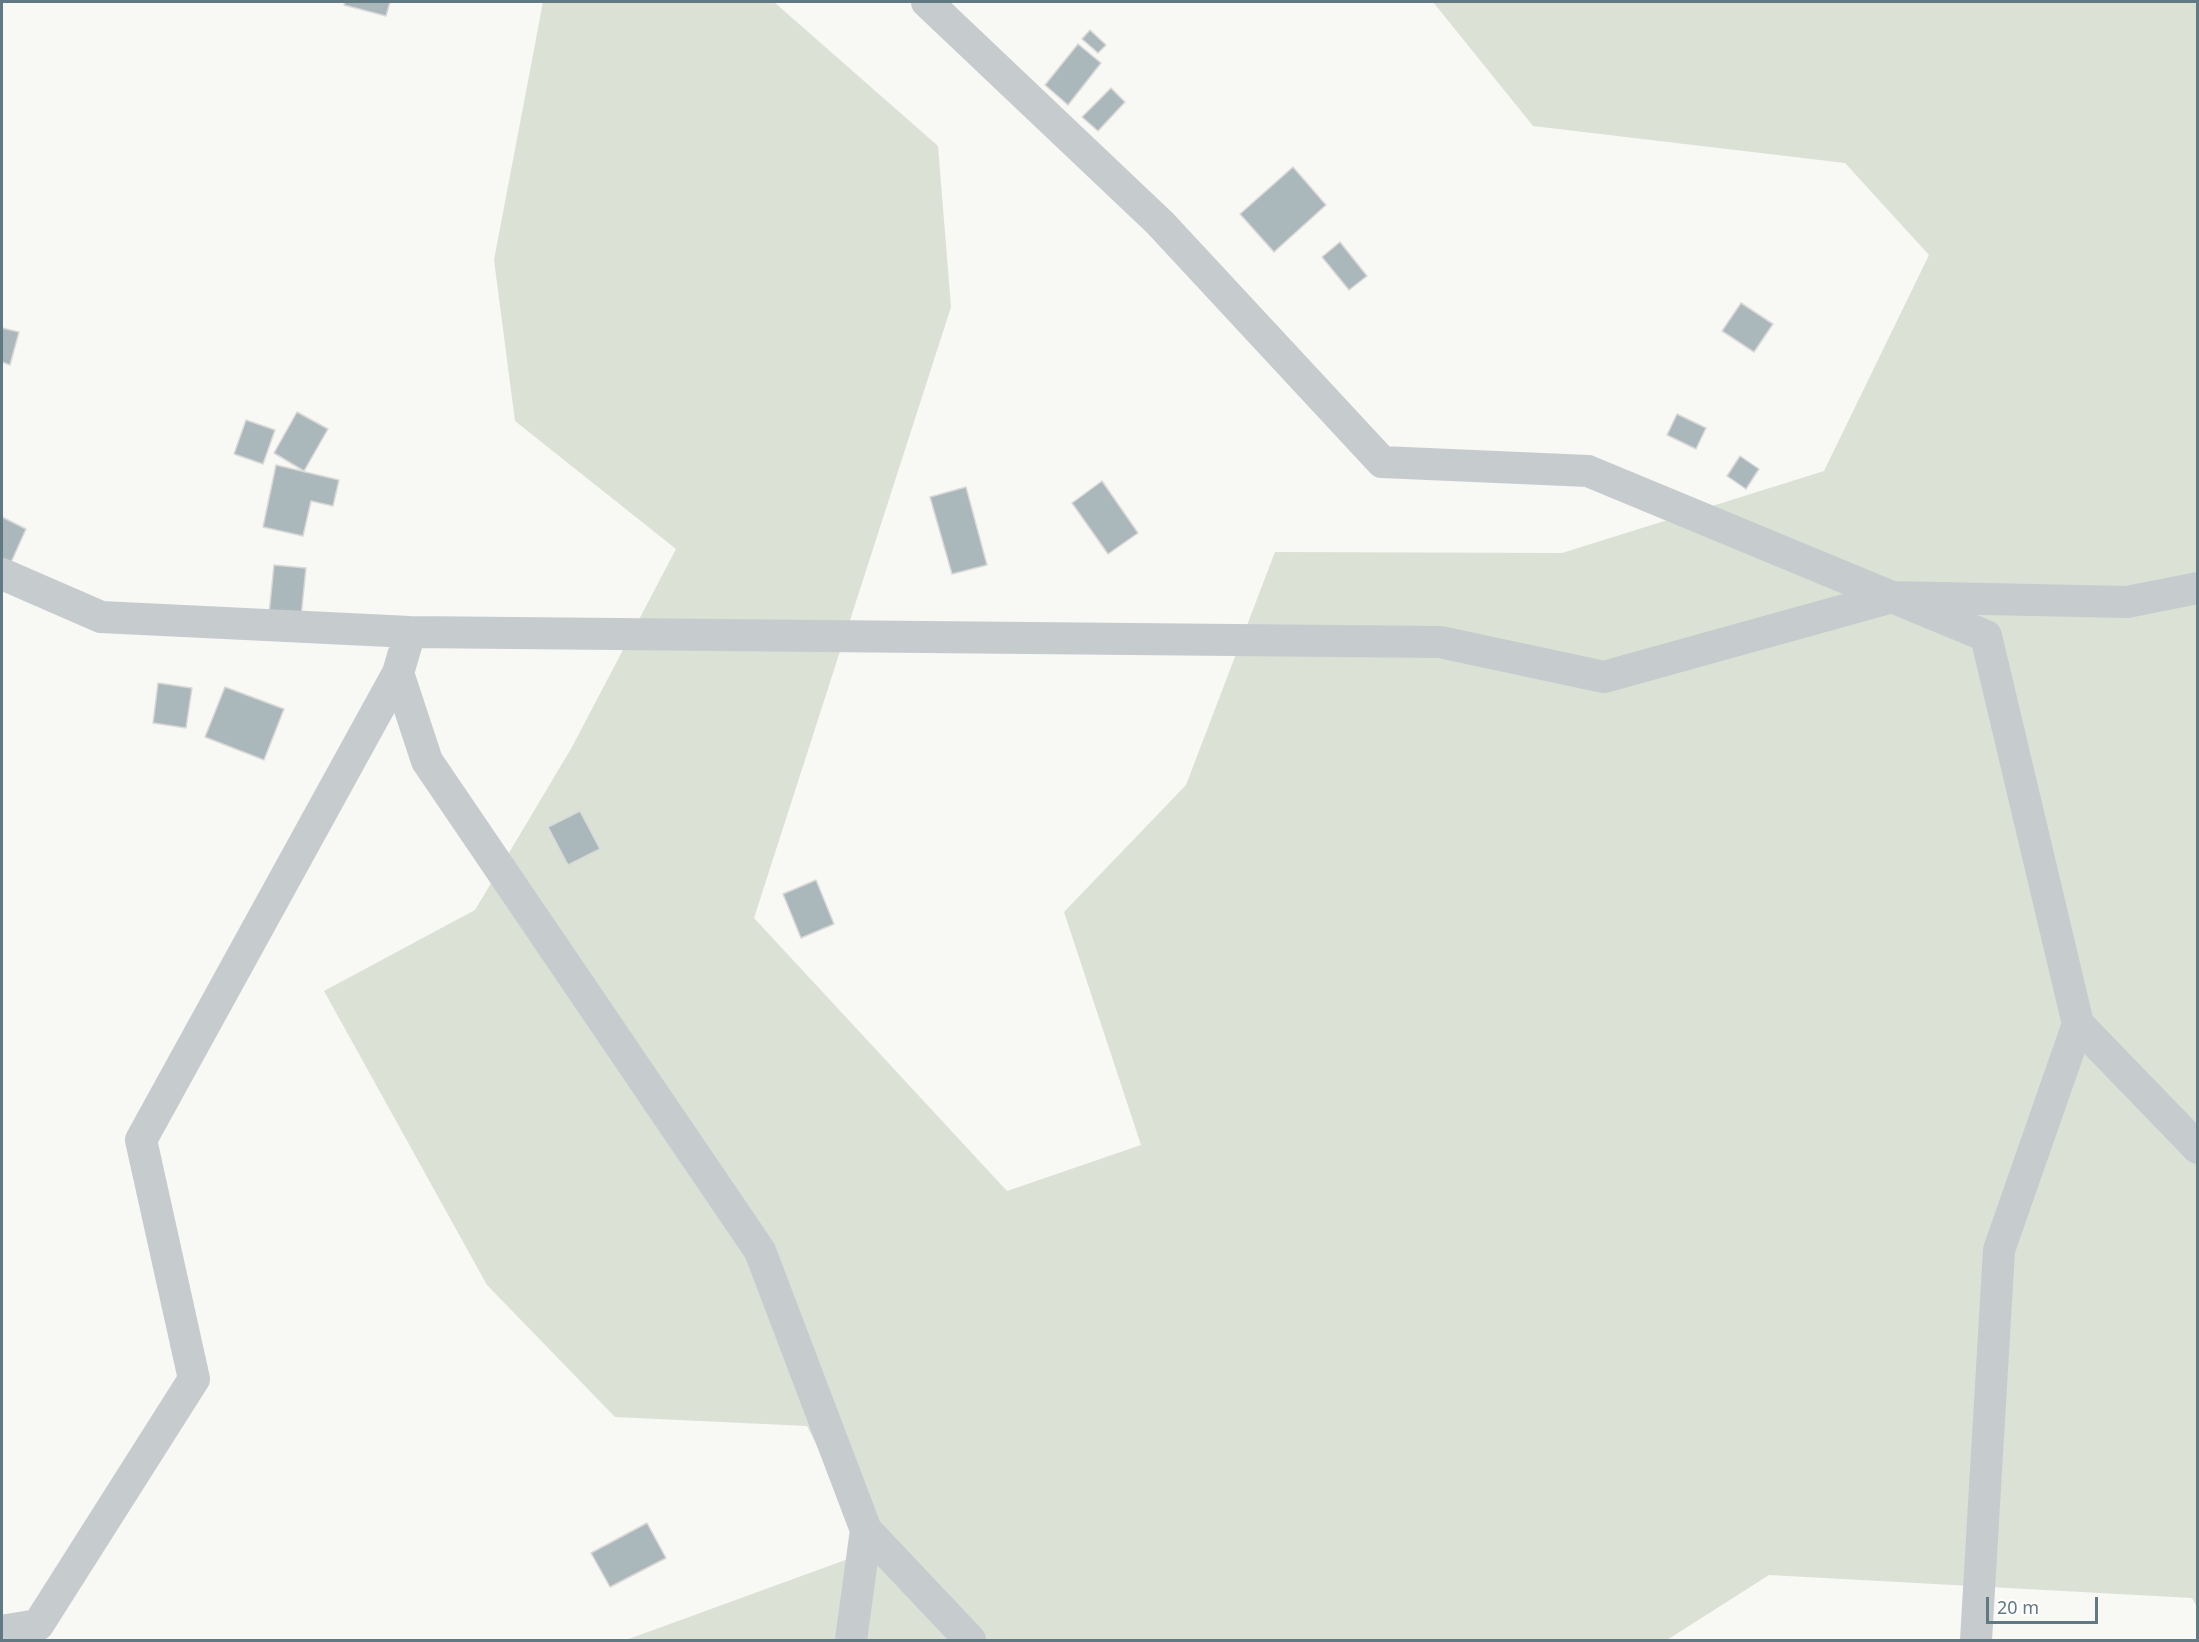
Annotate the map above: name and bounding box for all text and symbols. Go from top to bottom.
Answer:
scale bar [1989,1585,2102,1623]
text: 20 m [1997,1595,2039,1619]

